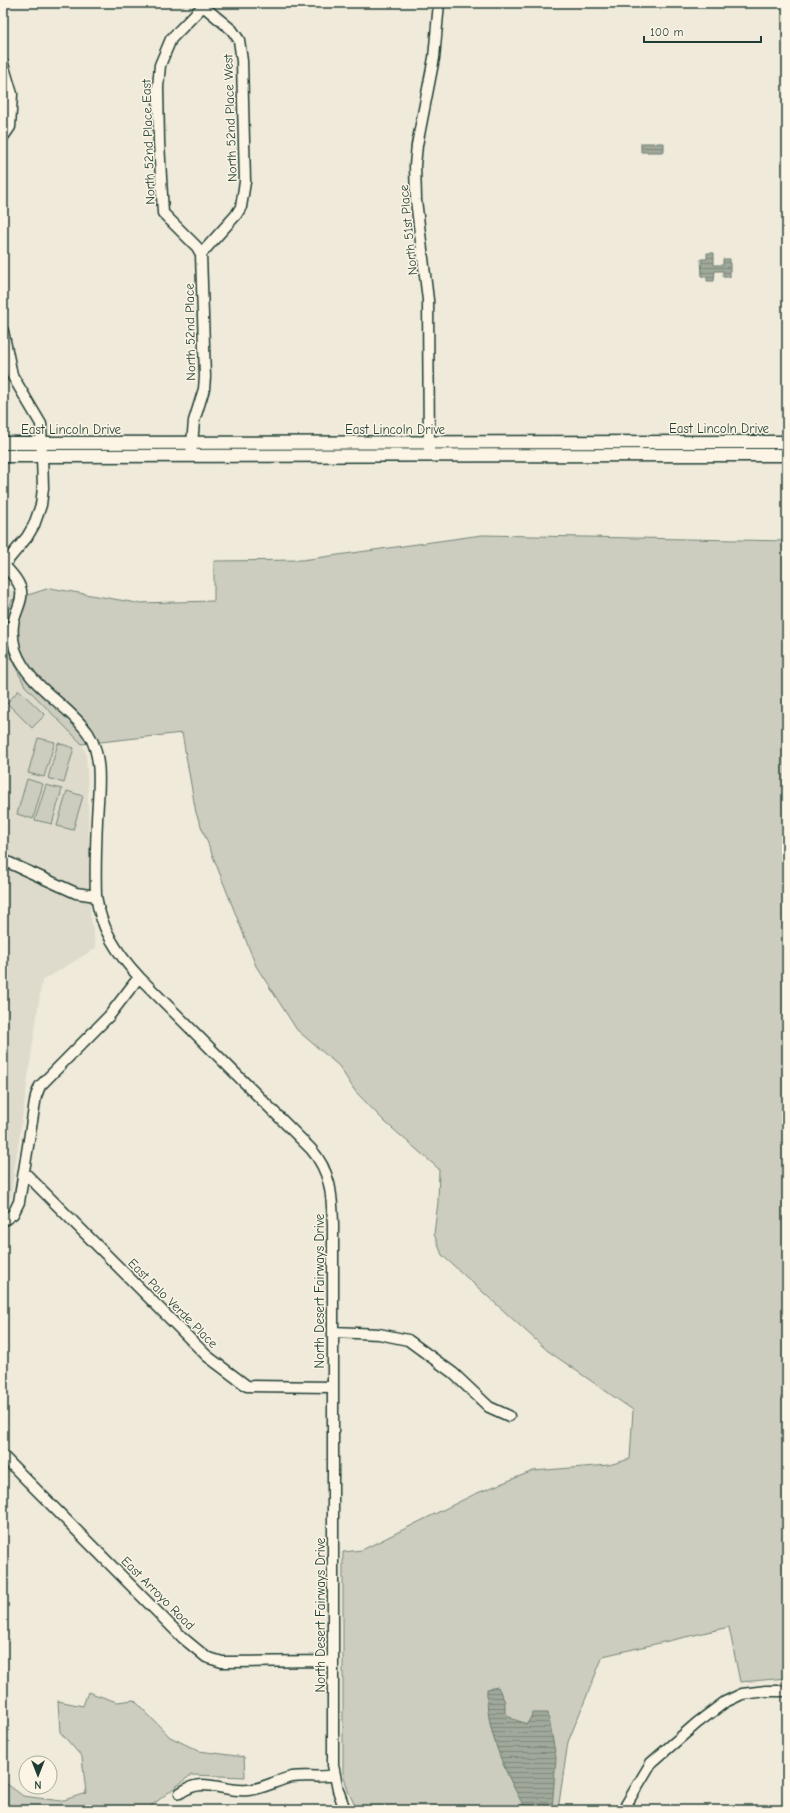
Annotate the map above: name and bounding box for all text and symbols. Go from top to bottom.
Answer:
scale bar [644,18,761,44]
text: 100 m [650,25,683,39]
street label: North 52nd Place West [220,53,240,182]
street label: North 52nd Place East [138,78,158,205]
street label: North 51st Place [396,184,420,276]
street label: North 52nd Place [182,283,198,381]
street label: East Lincoln Drive [669,421,770,436]
street label: East Lincoln Drive [21,422,122,437]
street label: East Lincoln Drive [345,422,446,437]
street label: North Desert Fairways Drive [312,1213,327,1368]
street label: East Palo Verde Place [125,1255,221,1351]
street label: North Desert Fairways Drive [313,1537,328,1692]
street label: East Arroyo Road [118,1553,198,1633]
north arrow [18,1755,58,1795]
text: N [34,1778,42,1791]

